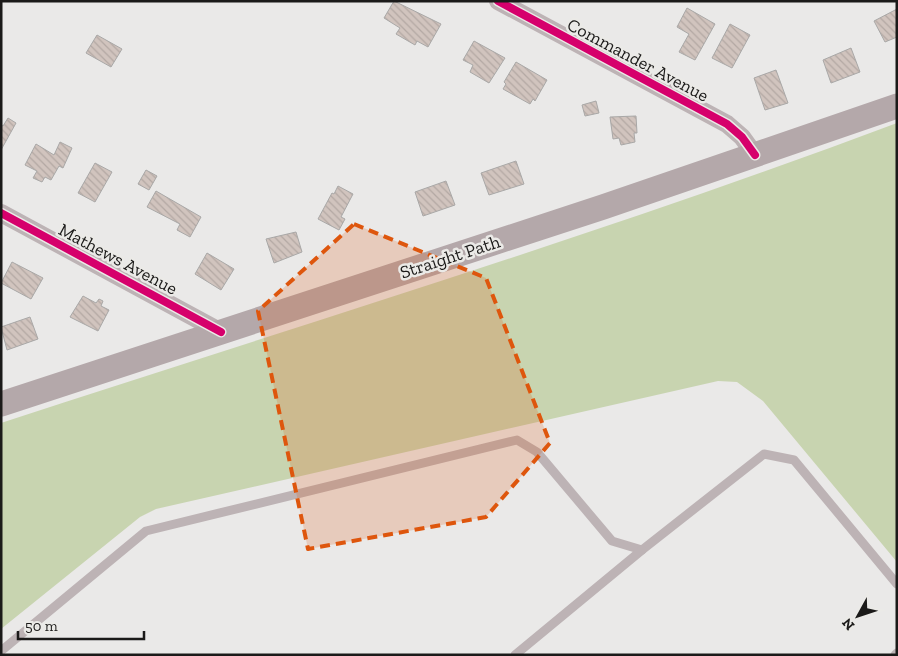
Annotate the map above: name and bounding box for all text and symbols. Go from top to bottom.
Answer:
street label: Commander Avenue [563,13,713,107]
street label: Mathews Avenue [55,218,181,300]
street label: Straight Path [397,230,503,284]
north arrow [833,591,883,641]
scale bar [18,608,144,640]
text: N [838,614,858,634]
text: 50 m [25,617,58,635]

